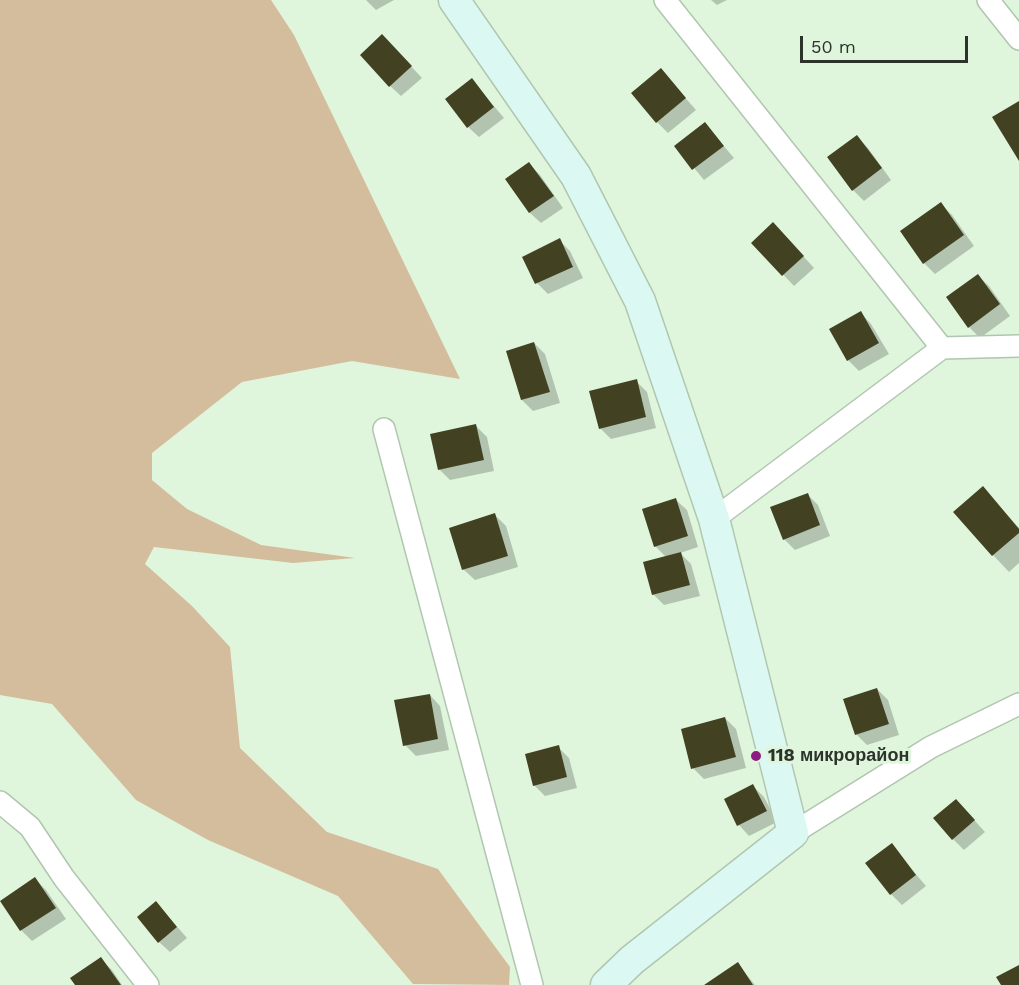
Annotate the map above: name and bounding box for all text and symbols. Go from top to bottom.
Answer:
scale bar [803,24,971,62]
text: 50 m [811,36,856,57]
place label: 118 микрорайон [768,745,909,767]
marker: 118 микрорайон [749,749,763,763]

